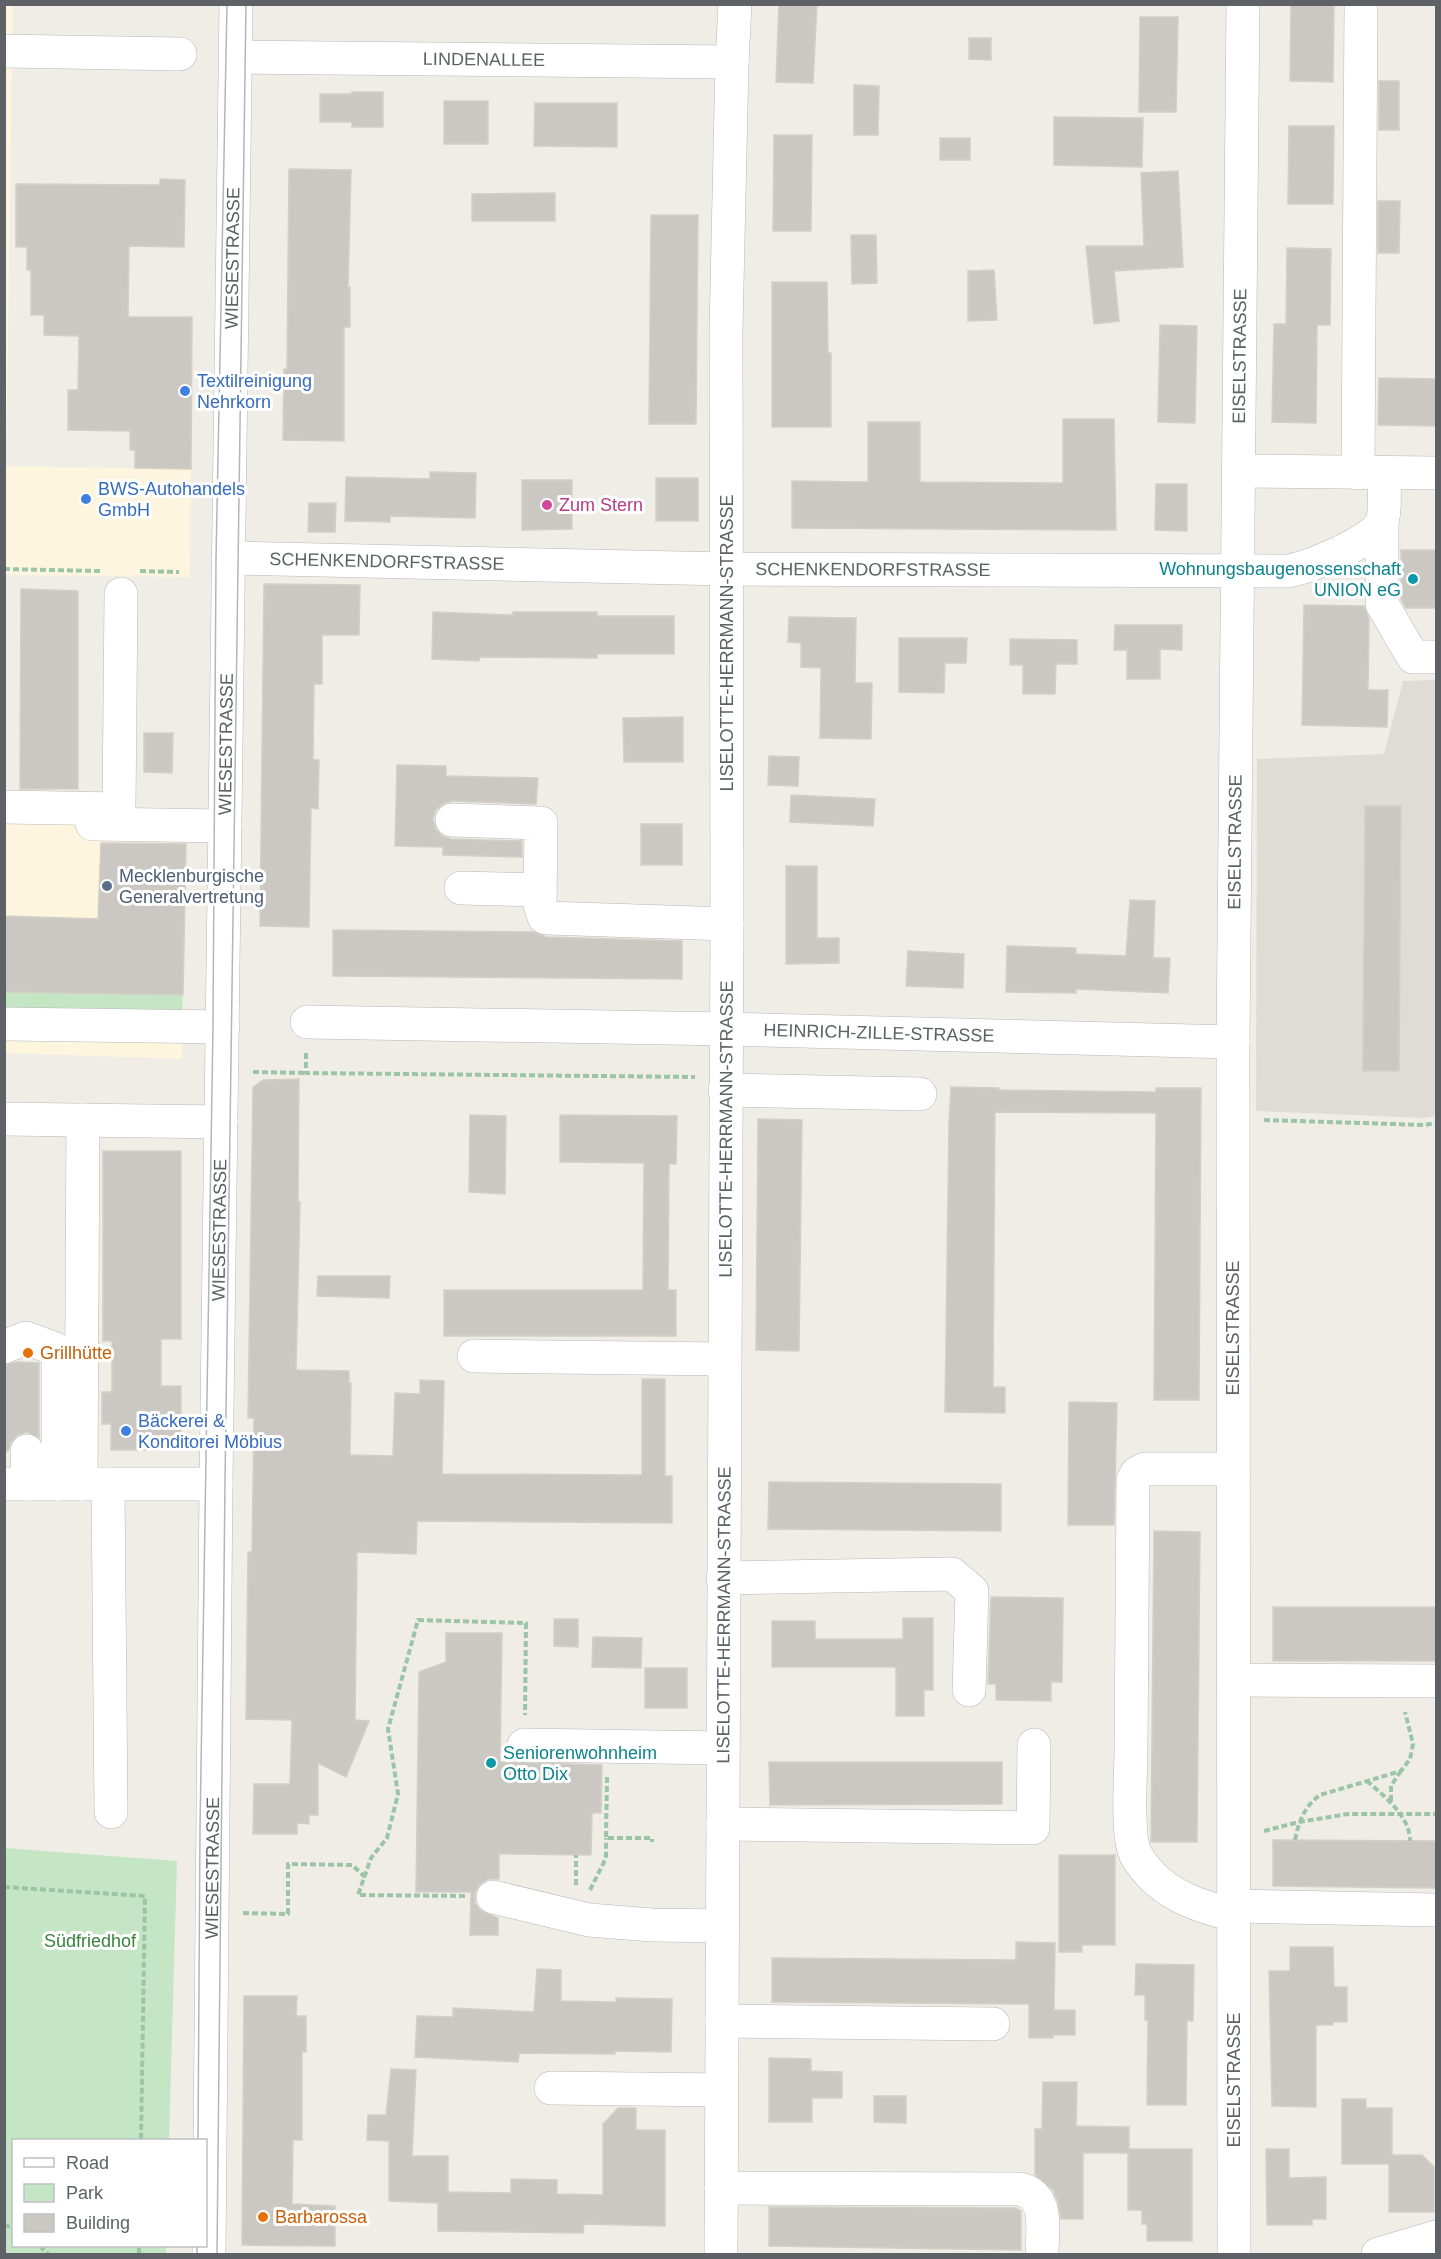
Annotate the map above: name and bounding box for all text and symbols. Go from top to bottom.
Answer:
street label: LINDENALLEE [423,49,545,70]
street label: WIESESTRASSE [222,187,244,329]
street label: EISELSTRASSE [1229,288,1250,424]
place label: Textilreinigung Nehrkorn [197,371,312,412]
marker: Textilreinigung Nehrkorn [178,384,192,398]
place label: BWS-Autohandels GmbH [98,479,245,520]
marker: BWS-Autohandels GmbH [79,492,93,506]
street label: LISELOTTE-HERRMANN-STRASSE [717,494,737,792]
place label: Zum Stern [559,495,643,515]
marker: Zum Stern [540,498,554,512]
street label: SCHENKENDORFSTRASSE [269,549,505,574]
street label: SCHENKENDORFSTRASSE [755,559,990,580]
place label: Wohnungsbaugenossenschaft UNION eG [1159,559,1401,600]
marker: Wohnungsbaugenossenschaft UNION eG [1406,572,1420,586]
street label: WIESESTRASSE [215,673,237,815]
street label: EISELSTRASSE [1224,774,1246,910]
place label: Mecklenburgische Generalvertretung [119,866,264,907]
marker: Mecklenburgische Generalvertretung [100,879,114,893]
street label: LISELOTTE-HERRMANN-STRASSE [715,980,737,1278]
street label: HEINRICH-ZILLE-STRASSE [763,1020,995,1046]
street label: WIESESTRASSE [208,1159,230,1301]
street label: EISELSTRASSE [1223,1260,1243,1396]
place label: Grillhütte [40,1343,112,1363]
marker: Grillhütte [21,1346,35,1360]
place label: Bäckerei & Konditorei Möbius [138,1411,282,1452]
marker: Bäckerei & Konditorei Möbius [119,1424,133,1438]
street label: LISELOTTE-HERRMANN-STRASSE [713,1466,735,1764]
place label: Seniorenwohnheim Otto Dix [503,1743,657,1784]
marker: Seniorenwohnheim Otto Dix [484,1756,498,1770]
street label: WIESESTRASSE [202,1797,223,1939]
park label: Südfriedhof [44,1931,137,1951]
street label: EISELSTRASSE [1224,2012,1244,2148]
legend [12,2139,207,2247]
text: Road [66,2153,109,2173]
text: Park [66,2183,104,2203]
place label: Barbarossa [275,2207,368,2227]
marker: Barbarossa [256,2210,270,2224]
text: Building [66,2213,130,2233]

